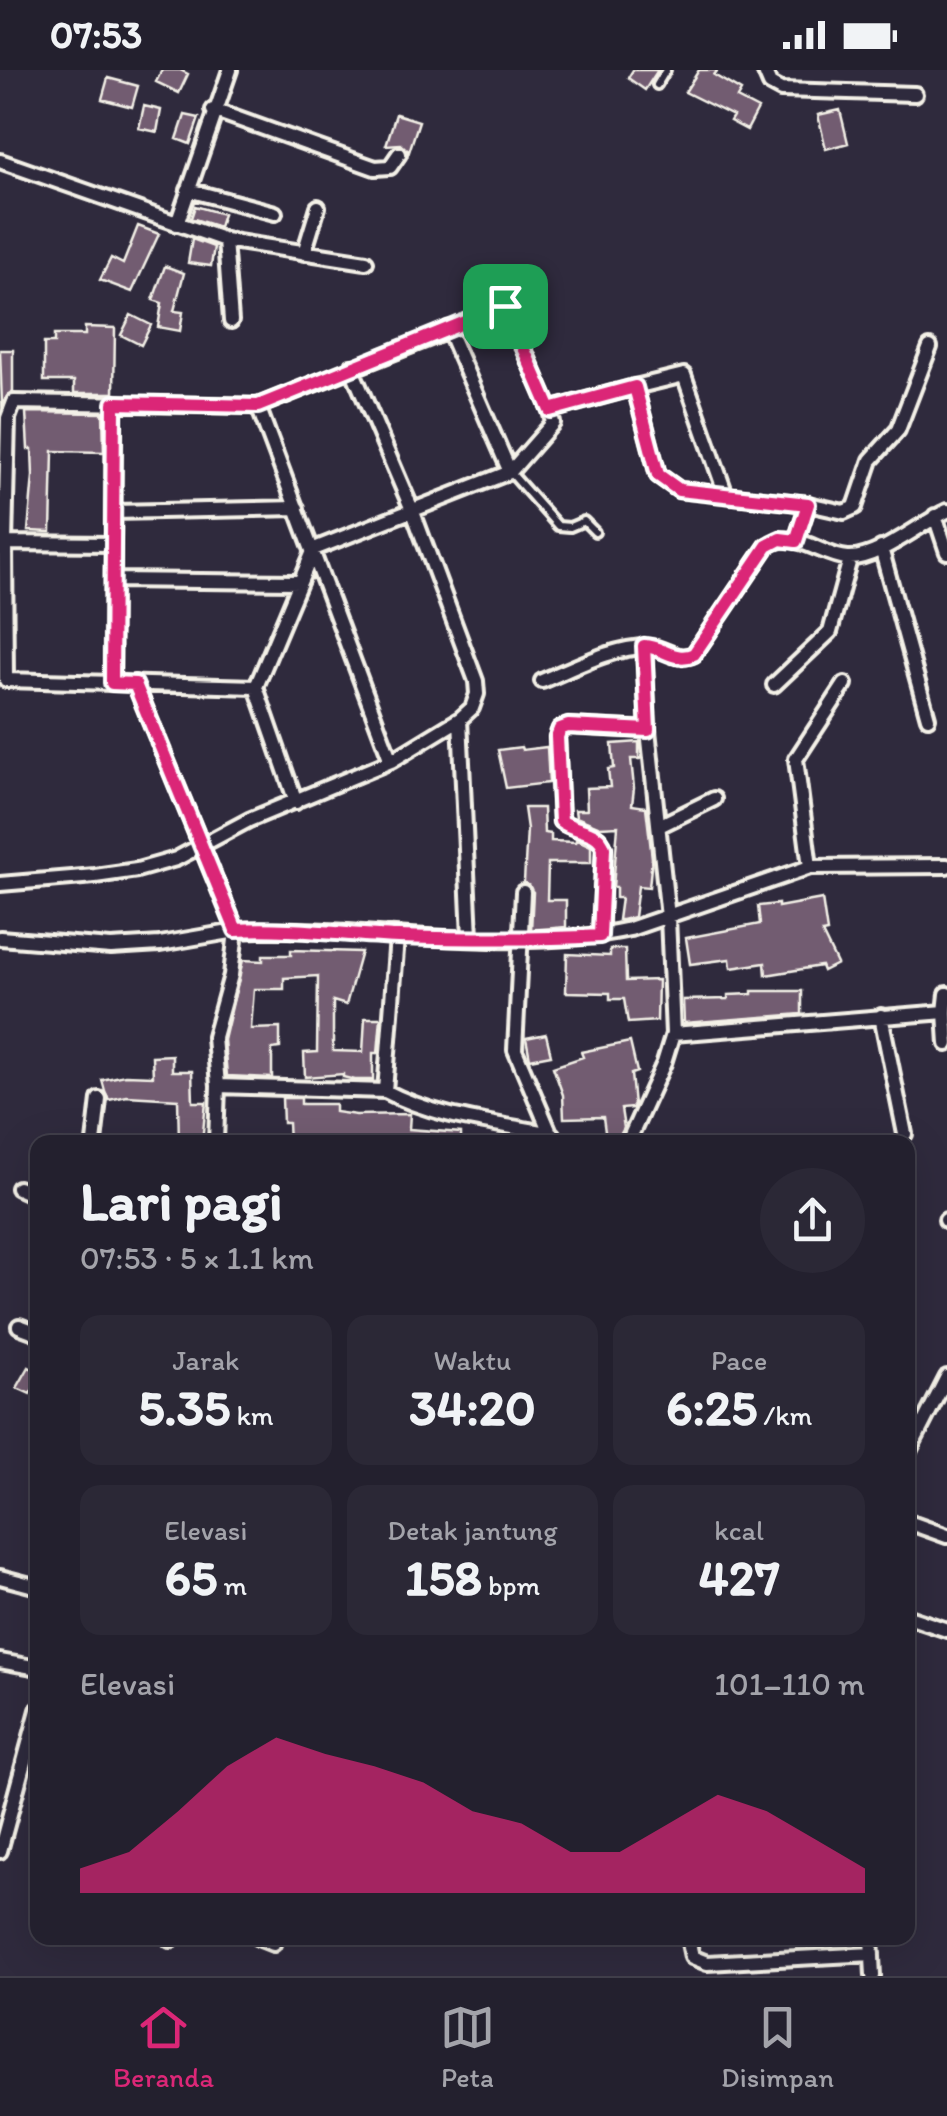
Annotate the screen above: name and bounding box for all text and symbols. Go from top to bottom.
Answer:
text: 07:53 [50,12,142,58]
pin [463,264,548,349]
icon: arrive [478,279,533,334]
text: Lari pagi [80,1168,283,1234]
button: share [760,1168,865,1273]
text: 07:53 · 5 × 1.1 km [80,1239,314,1277]
text: Jarak [172,1343,239,1377]
text: Waktu [434,1343,511,1377]
text: Pace [711,1343,767,1377]
text: 5.35 [138,1377,230,1438]
text: 34:20 [409,1377,536,1438]
text: 6:25 [666,1377,757,1438]
text: km [230,1398,274,1432]
text: /km [757,1398,812,1432]
text: Elevasi [164,1513,247,1547]
text: Detak jantung [387,1513,558,1547]
text: kcal [714,1513,764,1547]
text: 65 [165,1547,217,1608]
text: 158 [405,1547,482,1608]
text: 427 [699,1547,780,1608]
text: m [217,1568,247,1602]
text: bpm [482,1568,540,1602]
text: Elevasi [80,1665,175,1703]
text: 101–110 m [714,1665,865,1703]
tab: Beranda [113,2000,214,2094]
tab: Peta [440,2000,495,2094]
tab: Disimpan [721,2000,834,2094]

